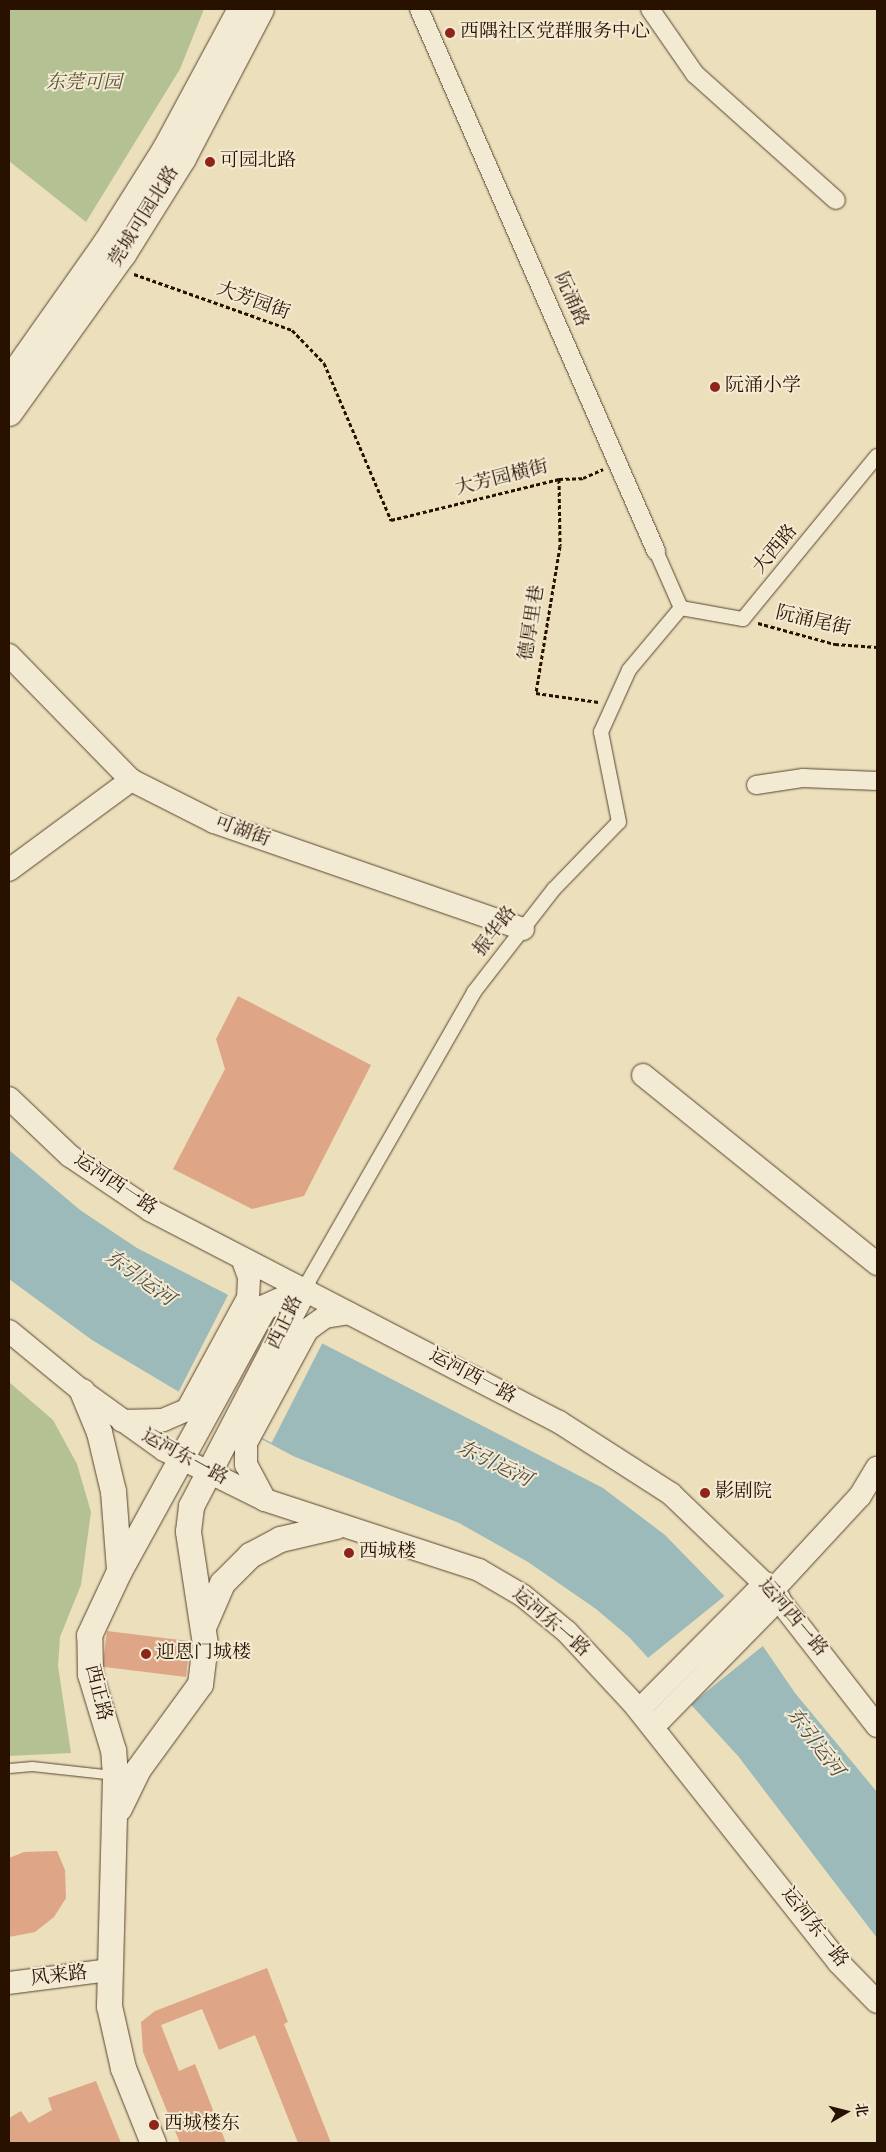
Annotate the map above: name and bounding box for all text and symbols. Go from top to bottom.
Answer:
place label: 西隅社区党群服务中心 [460,22,650,44]
marker: 西隅社区党群服务中心 [444,27,456,39]
park label: 东莞可园 [46,73,122,95]
place label: 可园北路 [220,151,296,173]
marker: 可园北路 [204,156,216,168]
street label: 莞城可园北路 [105,163,185,271]
street label: 阮涌路 [548,269,592,331]
street label: 大芳园街 [213,278,293,326]
place label: 阮涌小学 [725,376,801,398]
marker: 阮涌小学 [709,381,721,393]
street label: 大芳园横街 [453,456,551,502]
street label: 大西路 [749,521,803,579]
street label: 德厚里巷 [516,584,550,662]
street label: 阮涌尾街 [773,602,853,642]
street label: 可湖街 [211,811,273,853]
street label: 振华路 [469,903,523,961]
street label: 运河西一路 [69,1149,161,1221]
water label: 东引运河 [100,1246,178,1312]
street label: 西正路 [263,1292,309,1354]
street label: 运河西一路 [425,1345,519,1409]
street label: 运河东一路 [137,1425,231,1491]
water label: 东引运河 [453,1437,535,1493]
place label: 影剧院 [715,1482,772,1504]
marker: 影剧院 [699,1487,711,1499]
place label: 西城楼 [359,1542,416,1564]
marker: 西城楼 [343,1547,355,1559]
street label: 运河西一路 [753,1574,831,1662]
street label: 运河东一路 [507,1583,593,1663]
place label: 迎恩门城楼 [156,1643,251,1665]
marker: 迎恩门城楼 [140,1648,152,1660]
street label: 西正路 [79,1663,115,1723]
water label: 东引运河 [780,1704,848,1782]
street label: 运河东一路 [776,1884,852,1972]
street label: 风来路 [29,1962,89,1992]
north arrow [821,2087,871,2137]
text: 北 [853,2102,869,2118]
place label: 西城楼东 [164,2114,240,2136]
marker: 西城楼东 [148,2119,160,2131]

